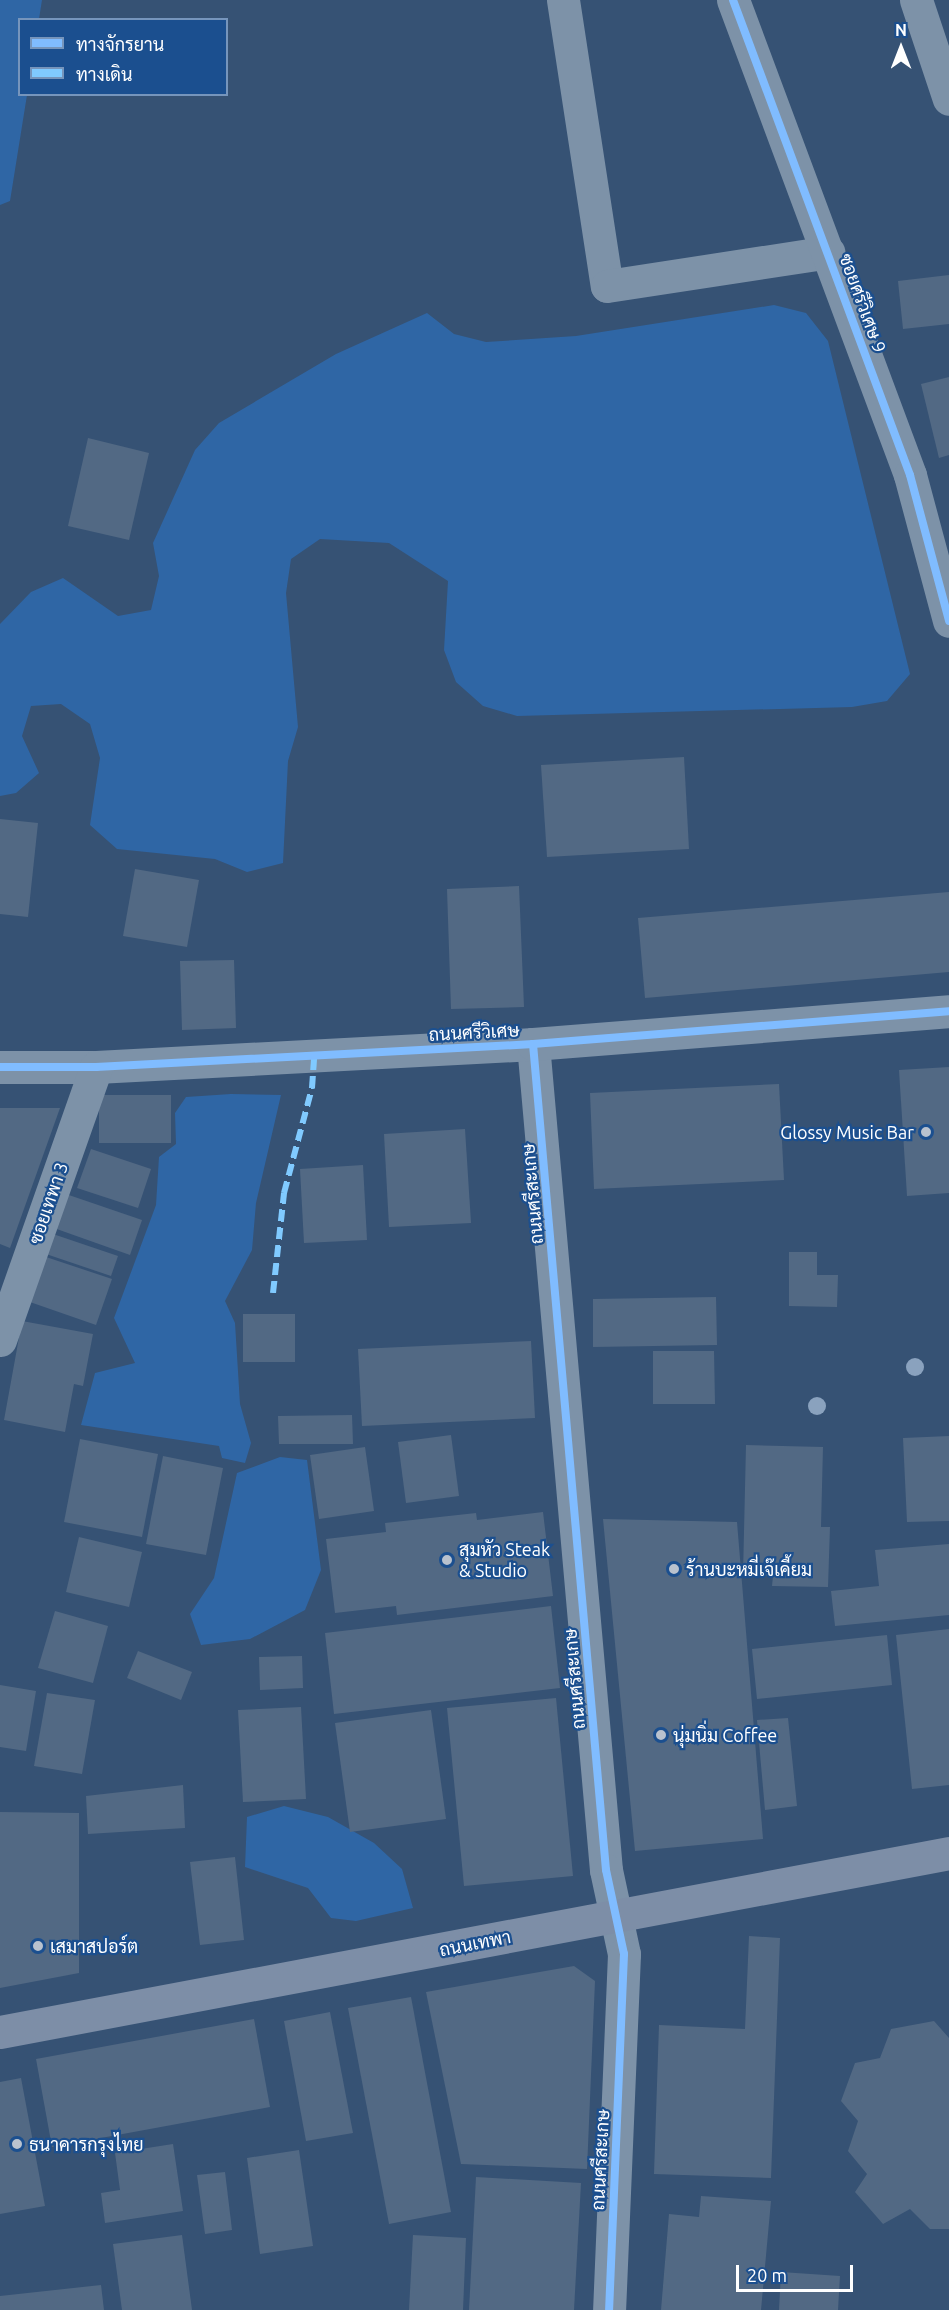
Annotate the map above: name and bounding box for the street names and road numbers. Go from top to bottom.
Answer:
street label: ซอยศรีวิเศษ 9 [835,251,891,355]
street label: ถนนศรีวิเศษ [428,1019,520,1045]
street label: ถนนศรีสะเกษ [517,1143,547,1245]
street label: ซอยเทพา 3 [24,1159,72,1247]
street label: ถนนศรีสะเกษ [559,1628,589,1730]
street label: ถนนเทพา [437,1925,513,1961]
street label: ถนนศรีสะเกษ [587,2109,613,2211]

